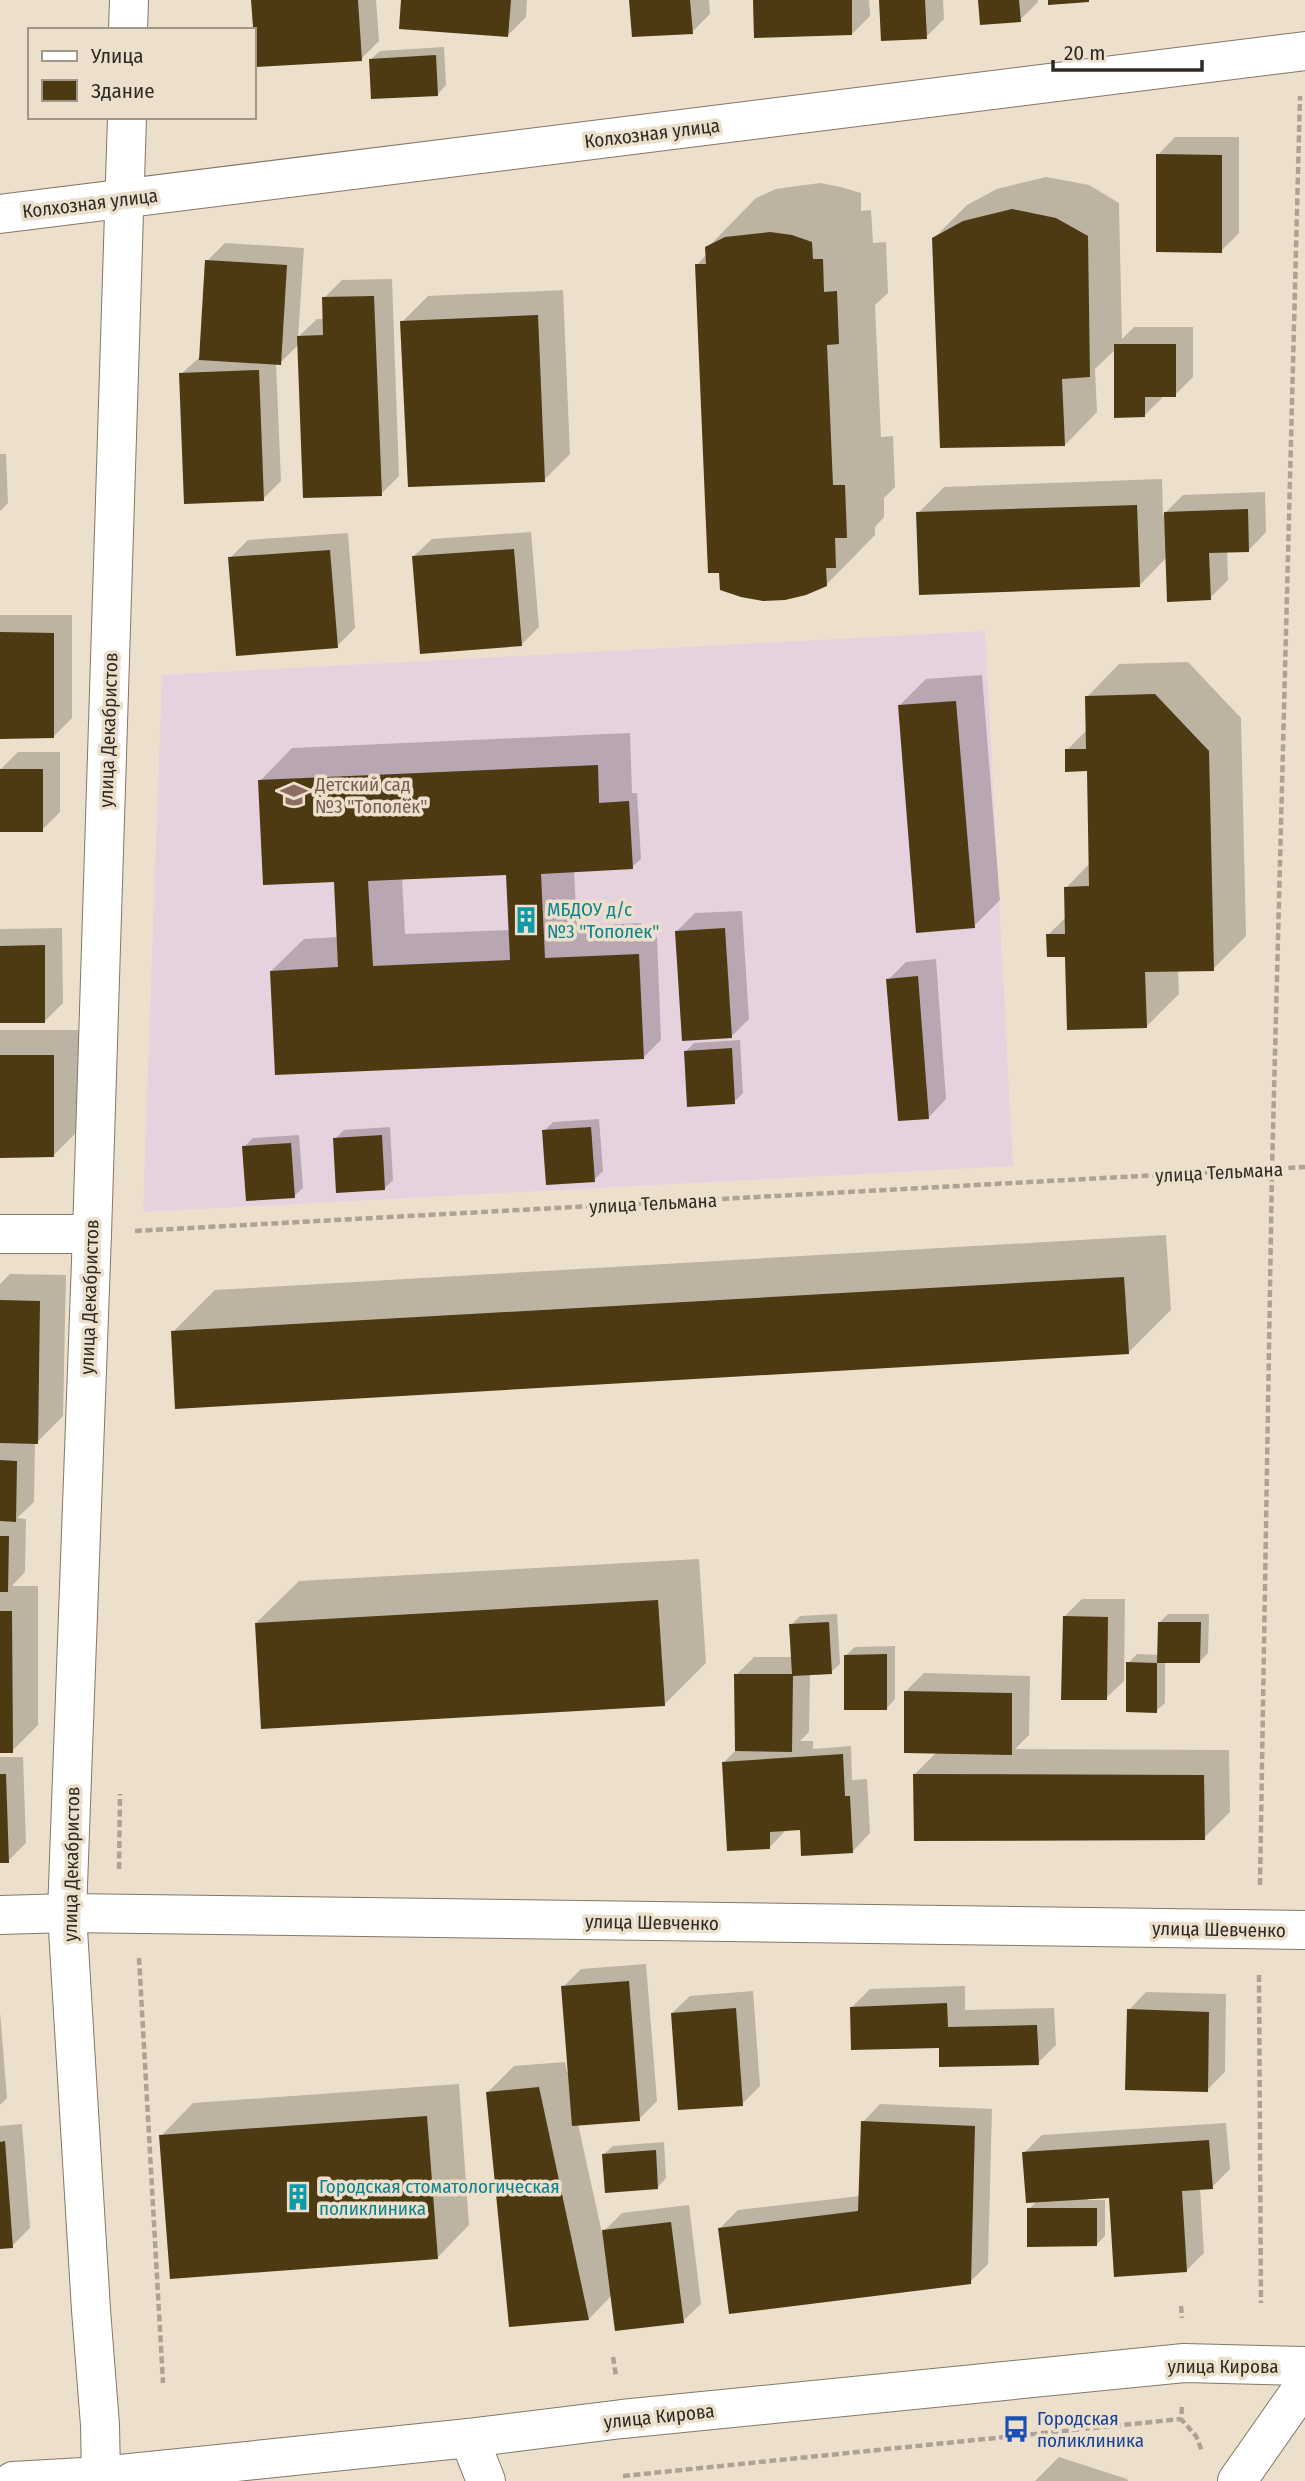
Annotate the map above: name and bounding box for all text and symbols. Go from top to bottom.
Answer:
legend [28,28,256,119]
scale bar [1053,28,1202,72]
text: 20 m [1064,40,1105,66]
text: Улица [90,43,144,69]
text: Здание [91,78,155,104]
street label: Колхозная улица [583,114,721,153]
street label: Колхозная улица [21,184,159,223]
street label: улица Декабристов [94,652,123,808]
place label: Детский сад №3 "Тополёк" [314,773,427,818]
school or university icon: Детский сад №3 "Тополёк" [279,780,309,810]
place label: МБДОУ д/с №3 "Тополек" [547,898,659,943]
building icon: МБДОУ д/с №3 "Тополек" [511,905,541,935]
street label: улица Тельмана [1155,1158,1283,1187]
street label: улица Тельмана [589,1189,717,1218]
street label: улица Декабристов [75,1219,104,1375]
street label: улица Декабристов [59,1786,84,1942]
street label: улица Шевченко [585,1910,719,1935]
street label: улица Шевченко [1152,1917,1286,1942]
place label: Городская стоматологическая поликлиника [319,2175,560,2220]
building icon: Городская стоматологическая поликлиника [283,2182,313,2212]
street label: улица Кирова [1167,2355,1279,2378]
street label: улица Кирова [603,2399,716,2434]
place label: Городская поликлиника [1037,2407,1144,2452]
bus stop icon: Городская поликлиника [1001,2414,1031,2444]

